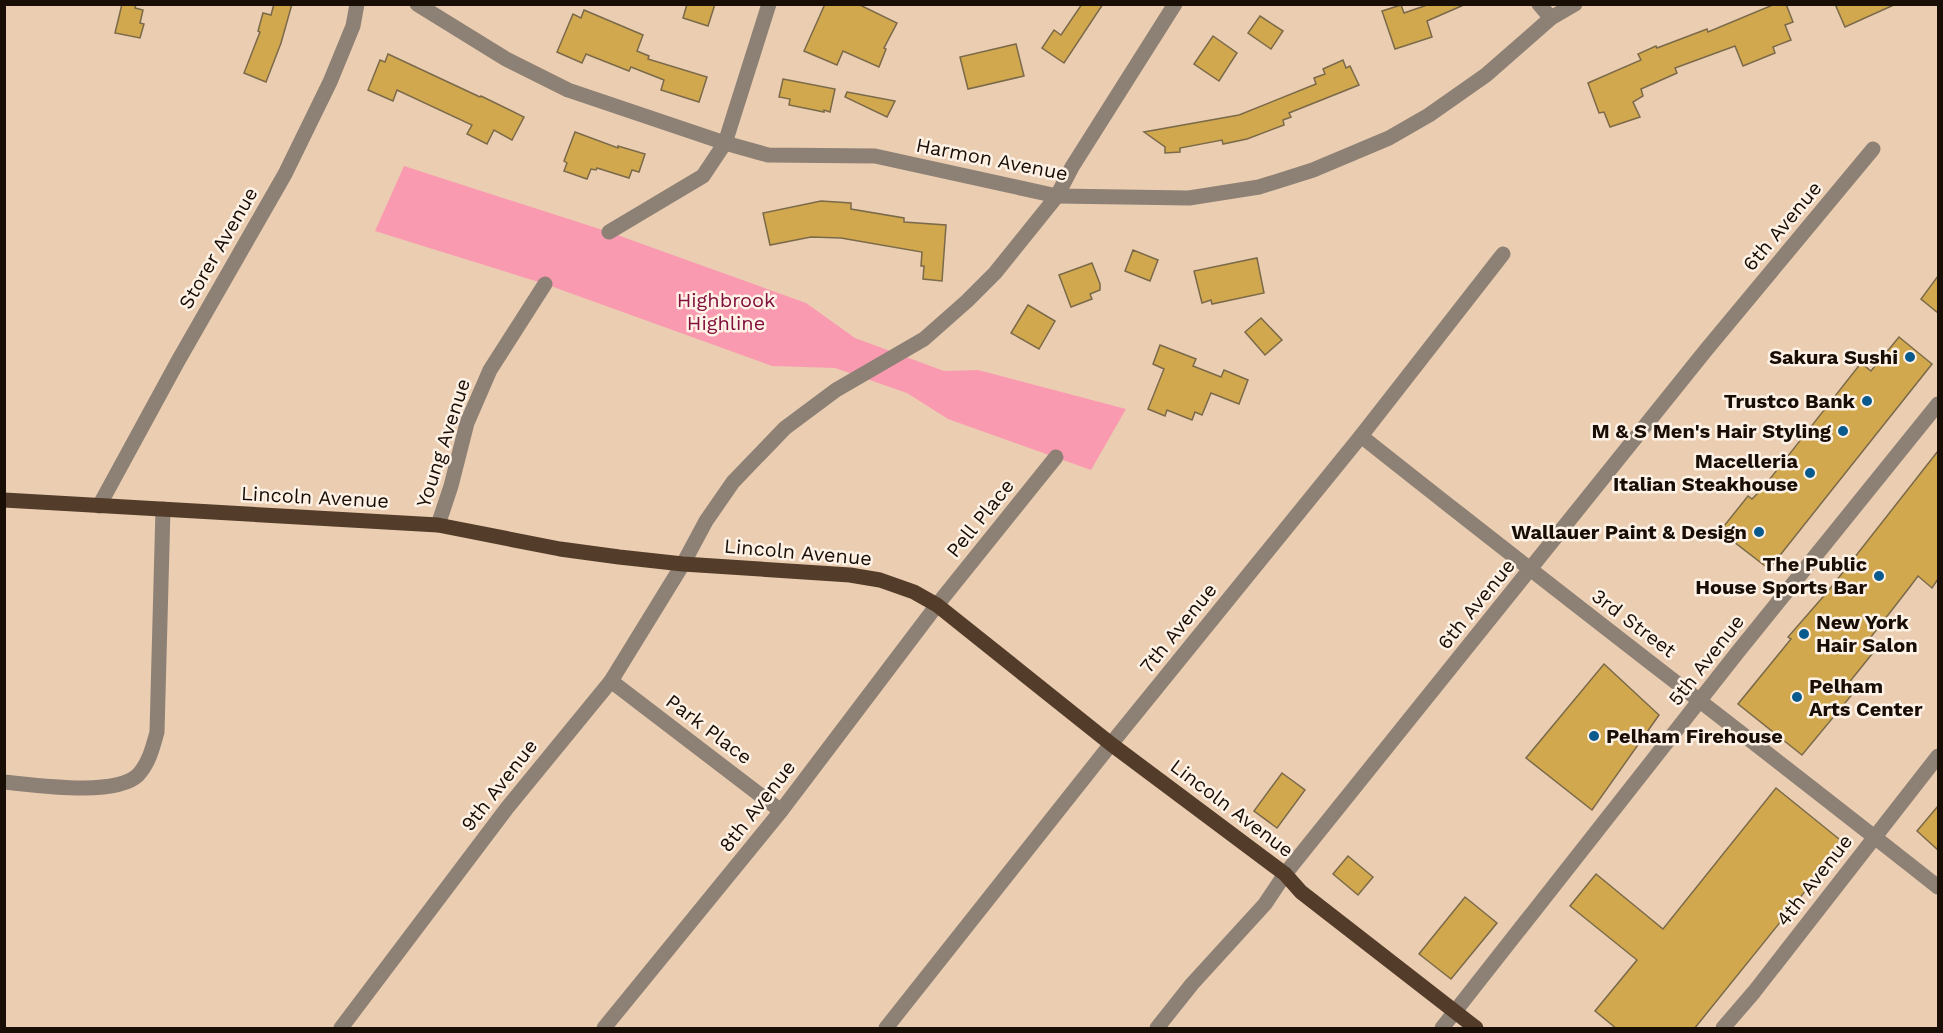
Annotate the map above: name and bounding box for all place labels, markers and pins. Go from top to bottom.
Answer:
place label: Sakura Sushi [1769,345,1898,369]
marker: Sakura Sushi [1903,350,1917,364]
place label: Trustco Bank [1724,389,1856,413]
marker: Trustco Bank [1860,394,1874,408]
place label: M & S Men's Hair Styling [1592,419,1832,443]
marker: M & S Men's Hair Styling [1836,424,1850,438]
place label: Macelleria Italian Steakhouse [1613,449,1798,496]
marker: Macelleria Italian Steakhouse [1803,466,1817,480]
place label: Wallauer Paint & Design [1511,520,1747,544]
marker: Wallauer Paint & Design [1752,525,1766,539]
place label: The Public House Sports Bar [1695,552,1867,599]
marker: The Public House Sports Bar [1872,569,1886,583]
place label: New York Hair Salon [1816,610,1918,657]
marker: New York Hair Salon [1797,627,1811,641]
place label: Pelham Arts Center [1809,674,1923,721]
marker: Pelham Arts Center [1790,690,1804,704]
place label: Pelham Firehouse [1606,724,1783,748]
marker: Pelham Firehouse [1587,729,1601,743]

